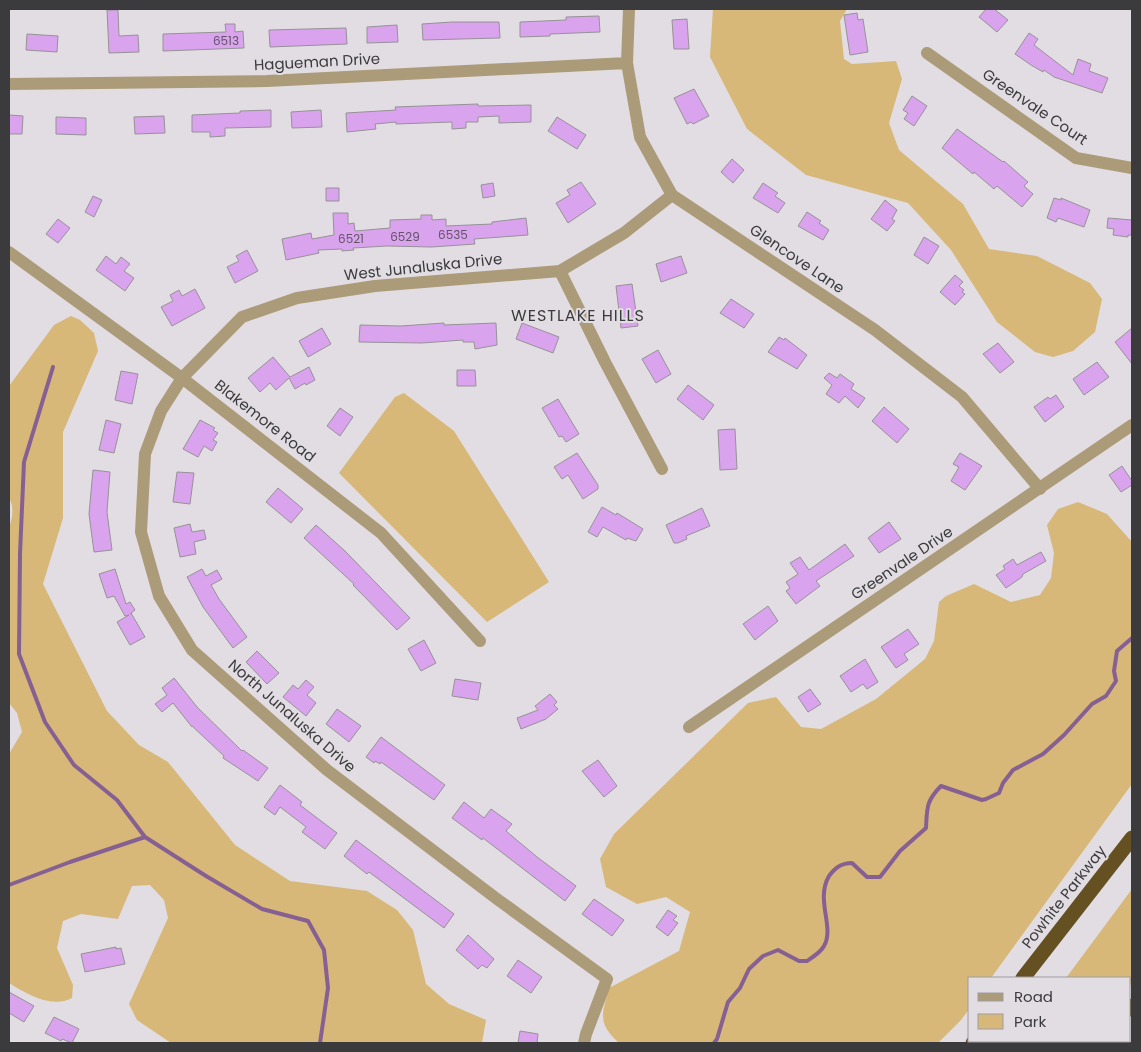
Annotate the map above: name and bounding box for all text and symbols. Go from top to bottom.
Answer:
house number: 6513 [213,32,239,49]
street label: Hagueman Drive [253,48,381,75]
street label: Greenvale Court [978,64,1092,150]
street label: Glencove Lane [746,219,849,298]
house number: 6535 [438,226,468,243]
house number: 6529 [390,228,420,245]
house number: 6521 [338,230,364,247]
street label: West Junaluska Drive [343,248,503,285]
district label: WESTLAKE HILLS [511,304,645,327]
street label: Blakemore Road [210,374,320,467]
street label: Greenvale Drive [847,521,957,604]
street label: North Junaluska Drive [224,654,361,777]
street label: Powhite Parkway [1017,840,1111,953]
legend [968,977,1131,1042]
text: Road [1014,986,1053,1007]
text: Park [1014,1011,1046,1032]

